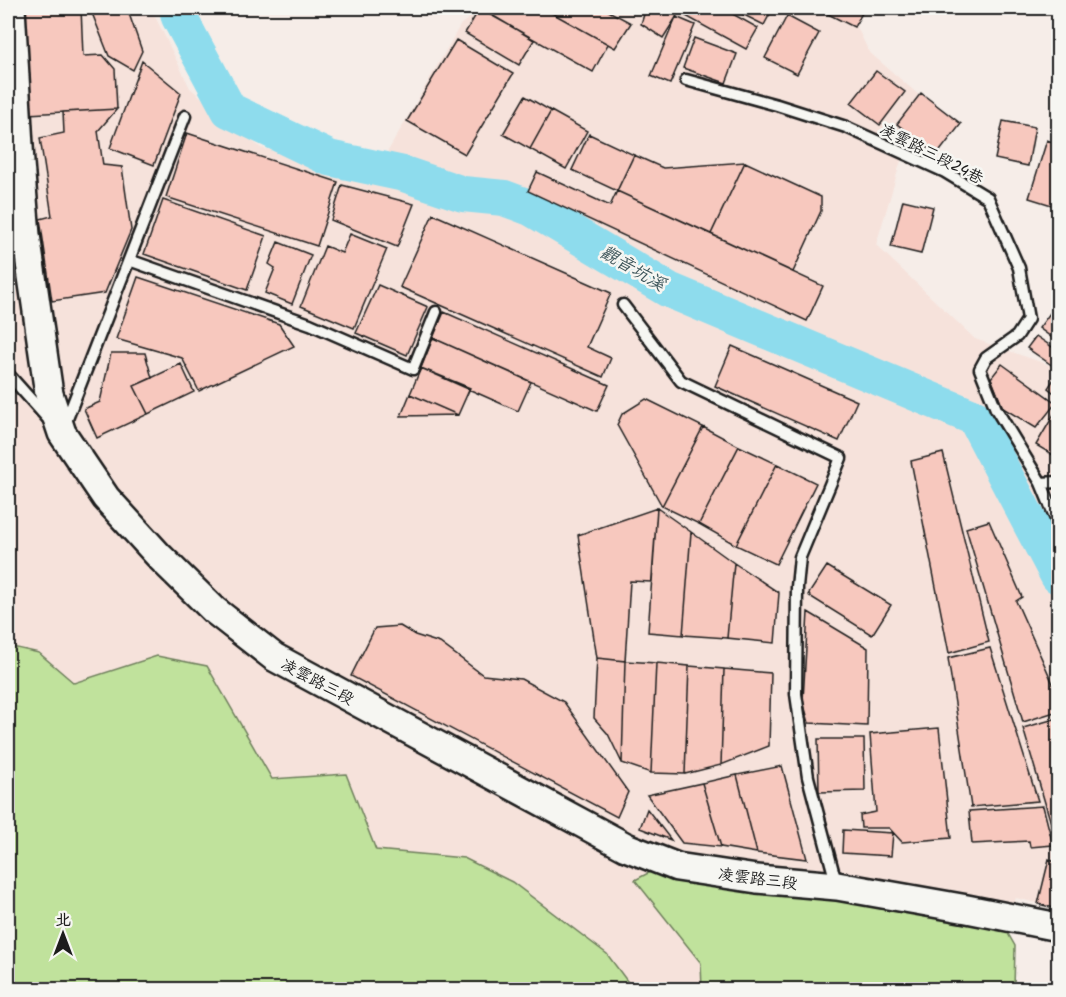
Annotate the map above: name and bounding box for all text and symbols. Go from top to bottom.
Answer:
street label: 凌雲路三段24巷 [875,117,988,191]
water label: 觀音坑溪 [594,239,672,300]
street label: 凌雲路三段 [276,653,358,712]
street label: 凌雲路三段 [717,862,799,897]
north arrow [33,904,93,964]
text: 北 [55,908,71,933]

